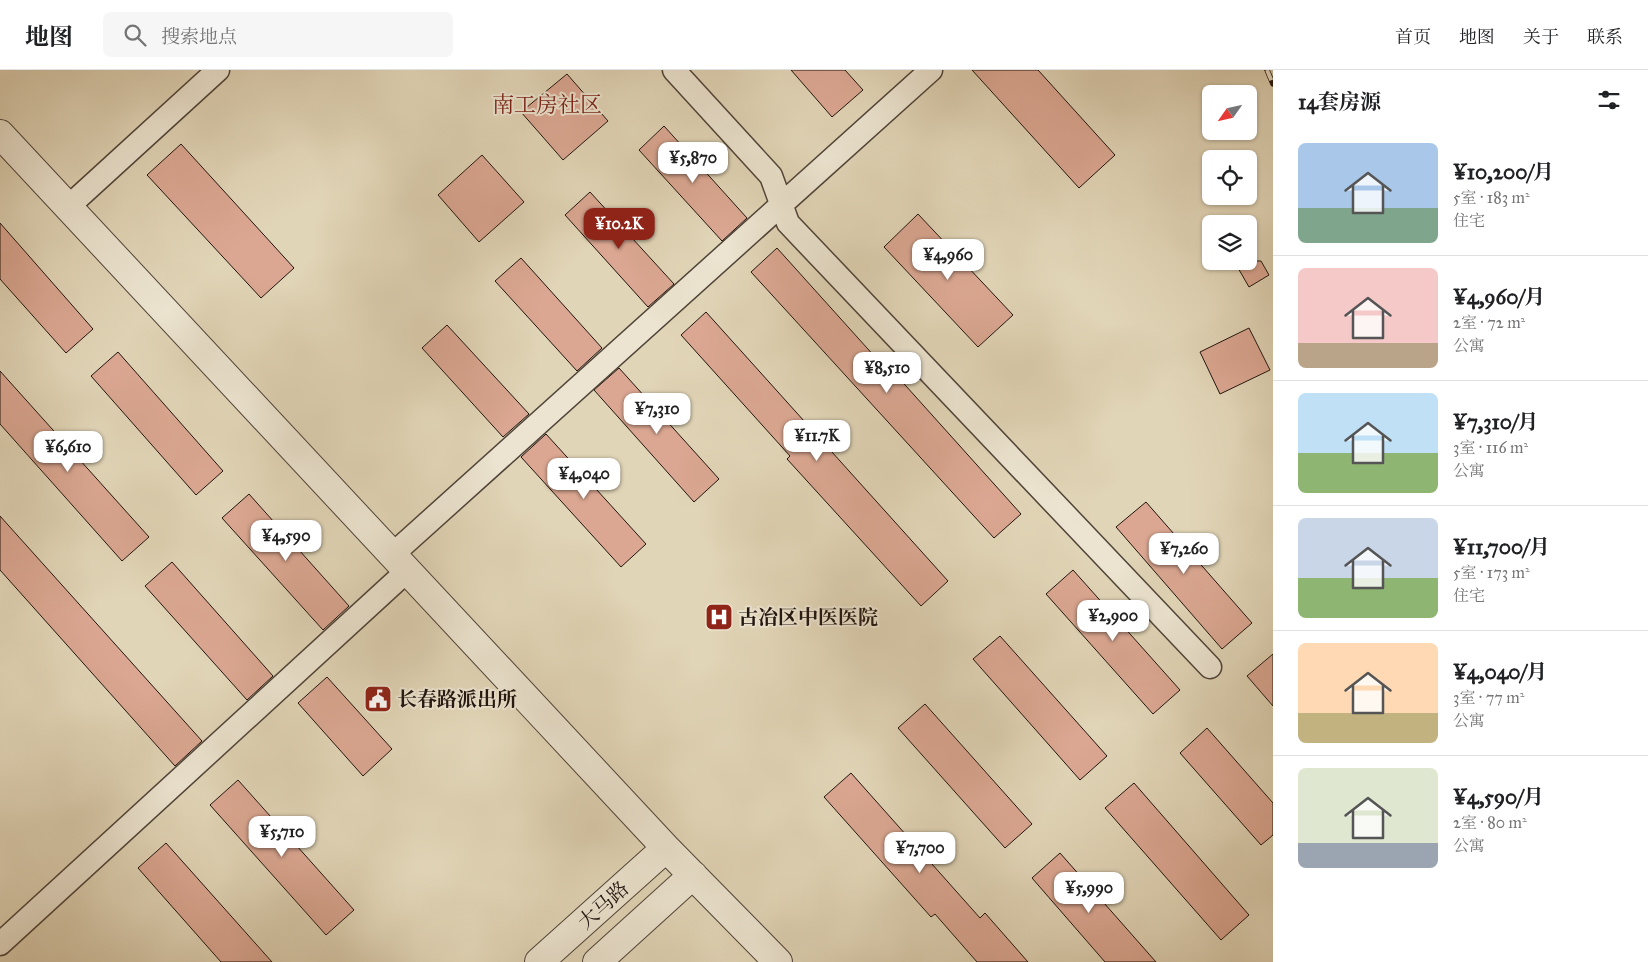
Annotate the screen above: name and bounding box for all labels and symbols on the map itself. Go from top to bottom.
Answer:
north arrow [1202,85,1258,140]
district label: 南工房社区 [492,91,602,118]
pin: ¥5,870 [652,142,734,184]
pin: ¥10.2K [578,208,660,250]
pin: ¥4,960 [907,238,989,281]
pin: ¥8,510 [846,352,928,394]
pin: ¥7,310 [616,392,698,435]
pin: ¥11.7K [776,420,858,462]
pin: ¥6,610 [27,430,109,473]
pin: ¥4,040 [543,458,625,500]
pin: ¥4,590 [245,520,327,562]
pin: ¥7,260 [1143,532,1225,575]
pin: ¥2,900 [1072,600,1154,642]
hospital icon: 古冶区中医医院 [704,602,734,632]
place label: 古冶区中医医院 [738,605,878,629]
public building icon: 长春路派出所 [363,684,393,714]
place label: 长春路派出所 [397,687,517,711]
pin: ¥5,710 [241,816,323,858]
pin: ¥7,700 [879,832,961,874]
pin: ¥5,990 [1048,872,1130,914]
street label: 大马路 [573,876,633,934]

